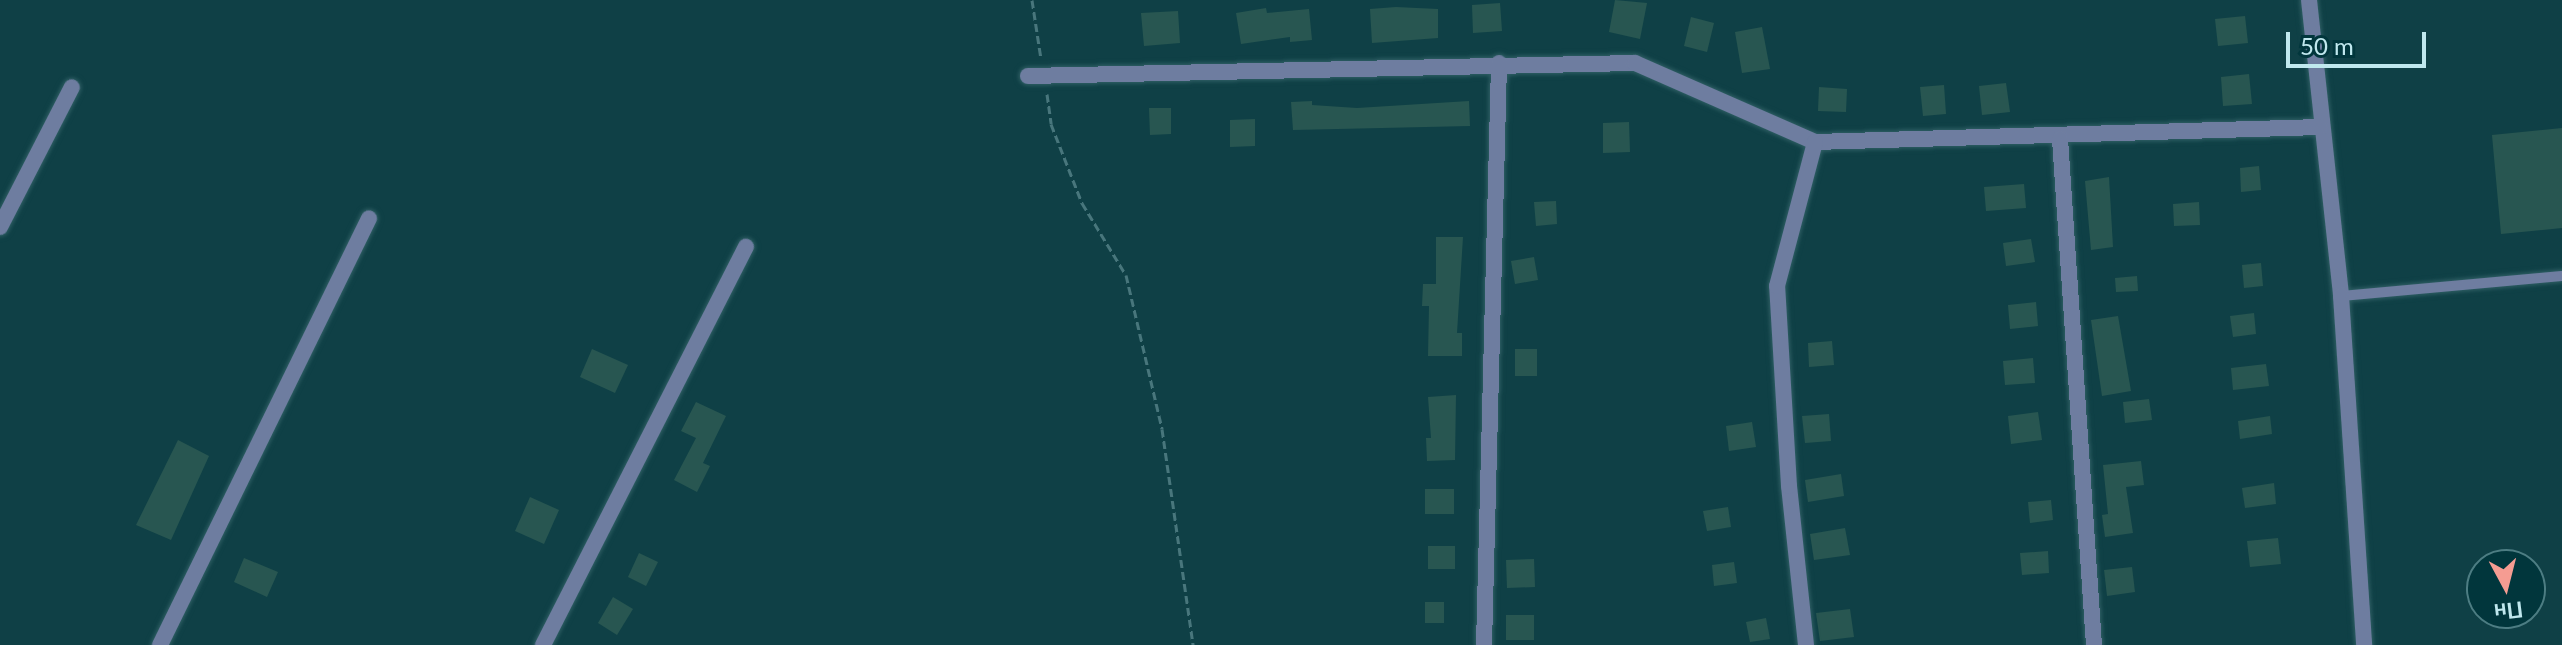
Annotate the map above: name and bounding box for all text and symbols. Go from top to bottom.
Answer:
scale bar [2290,16,2430,66]
text: 50 m [2300,31,2354,60]
north arrow [2466,549,2546,629]
text: Пн [2493,596,2525,626]

